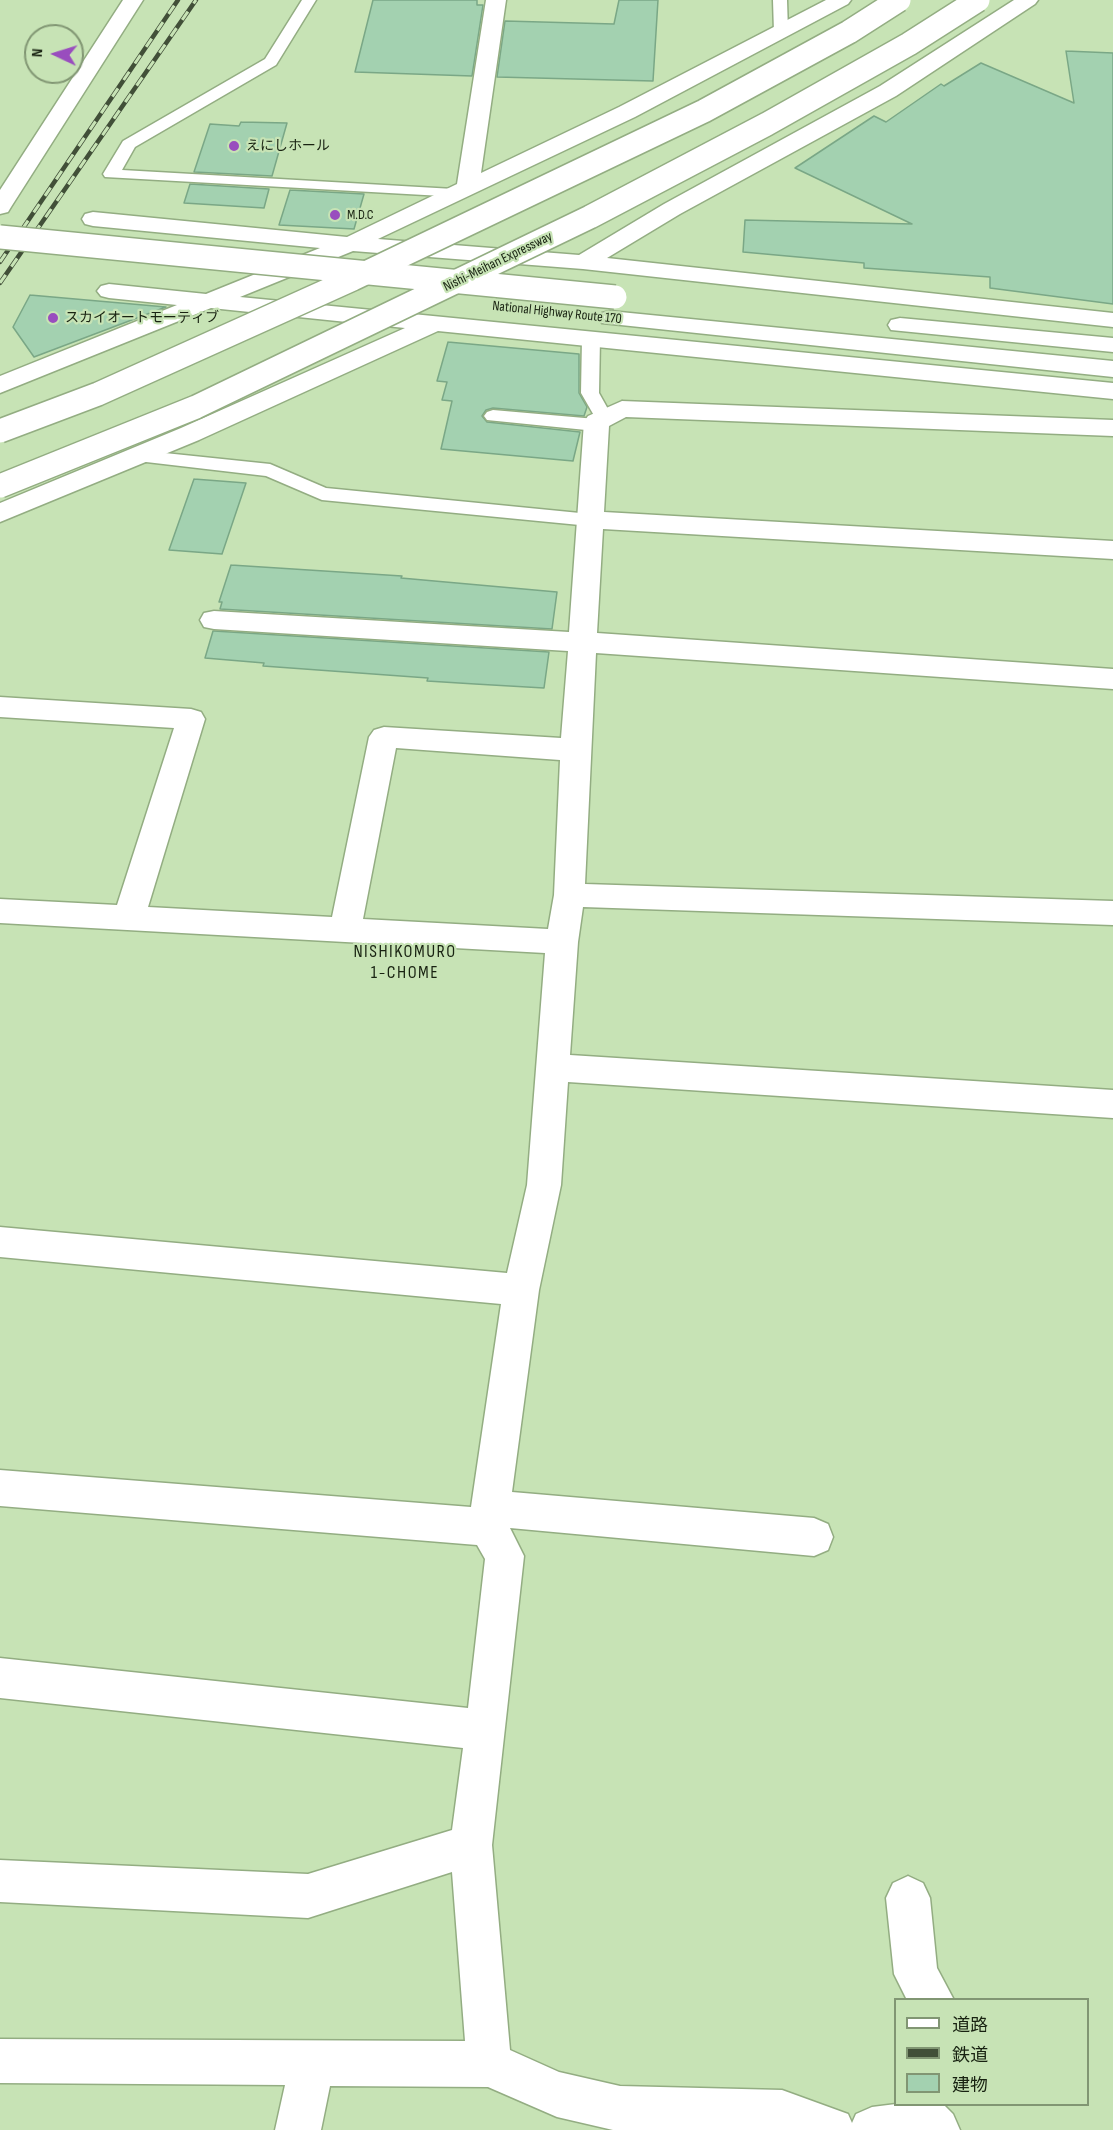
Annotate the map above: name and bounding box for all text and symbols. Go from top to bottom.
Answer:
north arrow [24,24,84,84]
text: N [28,48,47,58]
place label: えにしホール [246,138,330,154]
marker: えにしホール [227,139,241,153]
place label: M.D.C [347,207,374,223]
marker: M.D.C [328,208,342,222]
street label: Nishi-Meihan Expressway [441,228,555,296]
street label: National Highway Route 170 [491,298,623,328]
place label: スカイオートモーティブ [65,310,219,326]
marker: スカイオートモーティブ [46,311,60,325]
district label: NISHIKOMURO 1-CHOME [353,941,457,984]
legend [894,1998,1089,2106]
text: 道路 [952,2015,988,2036]
text: 鉄道 [952,2045,988,2066]
text: 建物 [952,2075,988,2096]

